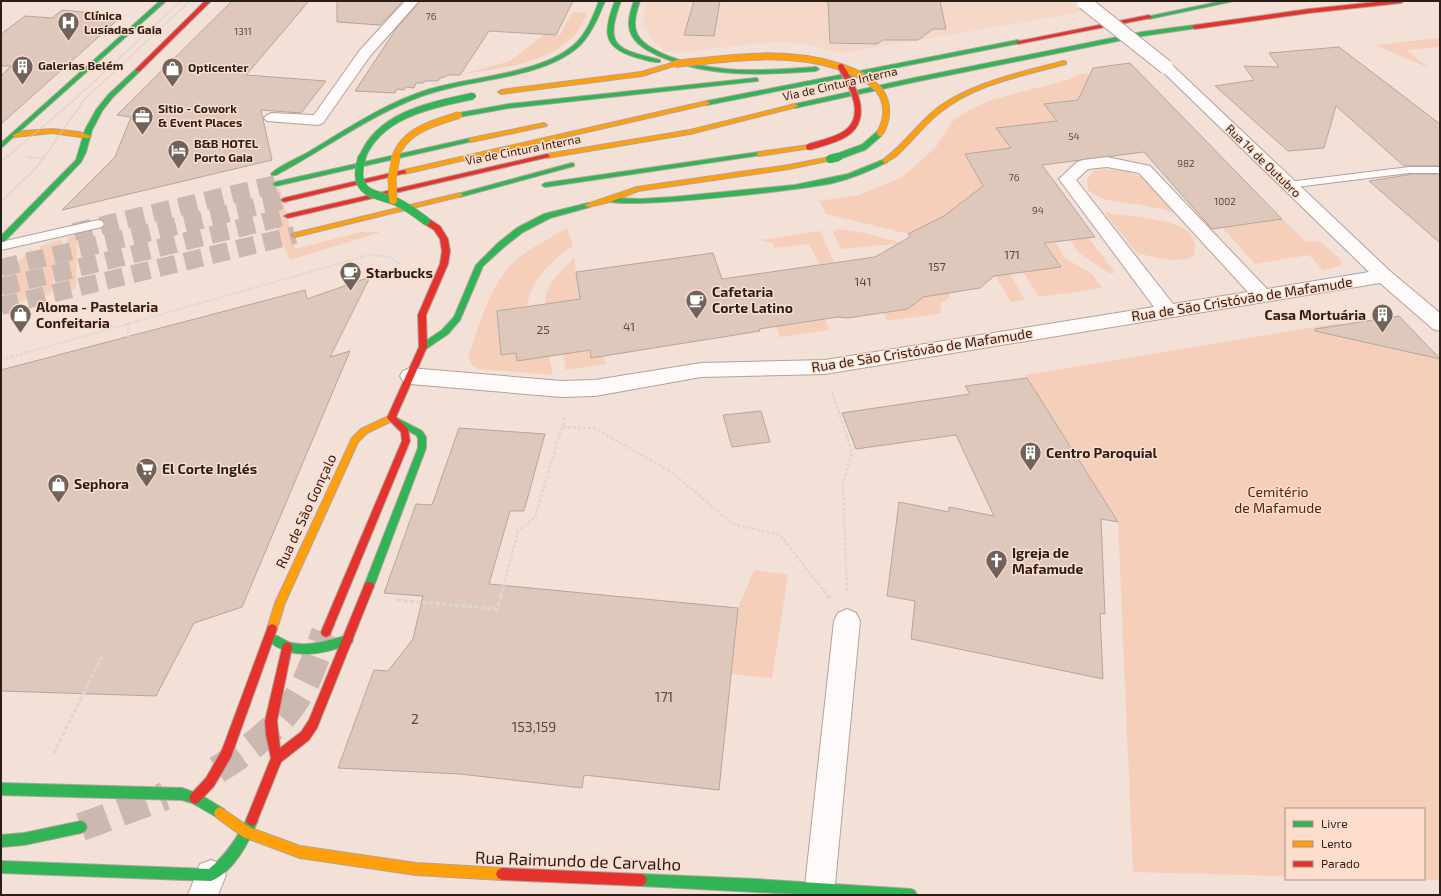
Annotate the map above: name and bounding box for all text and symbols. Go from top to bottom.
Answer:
place label: Clínica Lusíadas Gaia [84,8,162,36]
hospital icon: Clínica Lusíadas Gaia [55,10,81,43]
house number: 76 [426,10,437,22]
house number: 1311 [234,25,252,37]
building icon: Galerias Belém [9,53,35,86]
shop icon: Opticenter [160,55,186,88]
place label: Galerias Belém [38,58,123,72]
place label: Opticenter [188,60,249,74]
street label: Via de Cintura Interna [781,63,899,103]
place label: Sitio - Cowork & Event Places [158,101,242,129]
office icon: Sitio - Cowork & Event Places [129,103,155,136]
street label: Rua 14 de Outubro [1223,121,1304,200]
house number: 54 [1068,130,1080,142]
street label: Via de Cintura Interna [464,131,582,167]
place label: B&B HOTEL Porto Gaia [194,136,259,164]
hotel icon: B&B HOTEL Porto Gaia [165,138,191,171]
house number: 982 [1177,157,1195,169]
house number: 76 [1009,171,1020,183]
house number: 1002 [1214,195,1236,207]
house number: 94 [1032,204,1044,216]
house number: 171 [1004,247,1020,261]
house number: 157 [928,259,946,273]
cafe icon: Starbucks [337,260,363,293]
place label: Starbucks [366,264,433,281]
street label: Rua de São Cristóvão de Mafamude [1130,273,1354,324]
house number: 141 [855,274,871,288]
place label: Cafetaria Corte Latino [712,283,793,316]
cafe icon: Cafetaria Corte Latino [684,287,710,320]
place label: Aloma - Pastelaria Confeitaria [36,298,158,331]
shop icon: Aloma - Pastelaria Confeitaria [7,302,33,335]
building icon: Casa Mortuária [1369,302,1395,335]
place label: Casa Mortuária [1264,306,1366,323]
house number: 41 [623,319,635,333]
house number: 25 [536,322,550,336]
street label: Rua de São Cristóvão de Mafamude [810,324,1034,375]
building icon: Centro Paroquial [1018,440,1044,473]
place label: Centro Paroquial [1046,444,1158,461]
street label: Rua de São Gonçalo [272,451,340,571]
supermarket icon: El Corte Inglés [133,456,159,489]
place label: El Corte Inglés [162,460,257,477]
shop icon: Sephora [46,471,72,504]
place label: Sephora [74,475,129,492]
park label: Cemitério de Mafamude [1234,483,1322,516]
place label: Igreja de Mafamude [1012,544,1083,577]
church icon: Igreja de Mafamude [983,548,1009,581]
house number: 171 [655,688,673,705]
house number: 2 [411,710,419,727]
house number: 153,159 [512,718,556,735]
legend [1285,808,1425,880]
text: Livre [1321,816,1348,830]
text: Lento [1321,836,1352,850]
street label: Rua Raimundo de Carvalho [475,846,682,874]
text: Parado [1321,856,1360,870]

